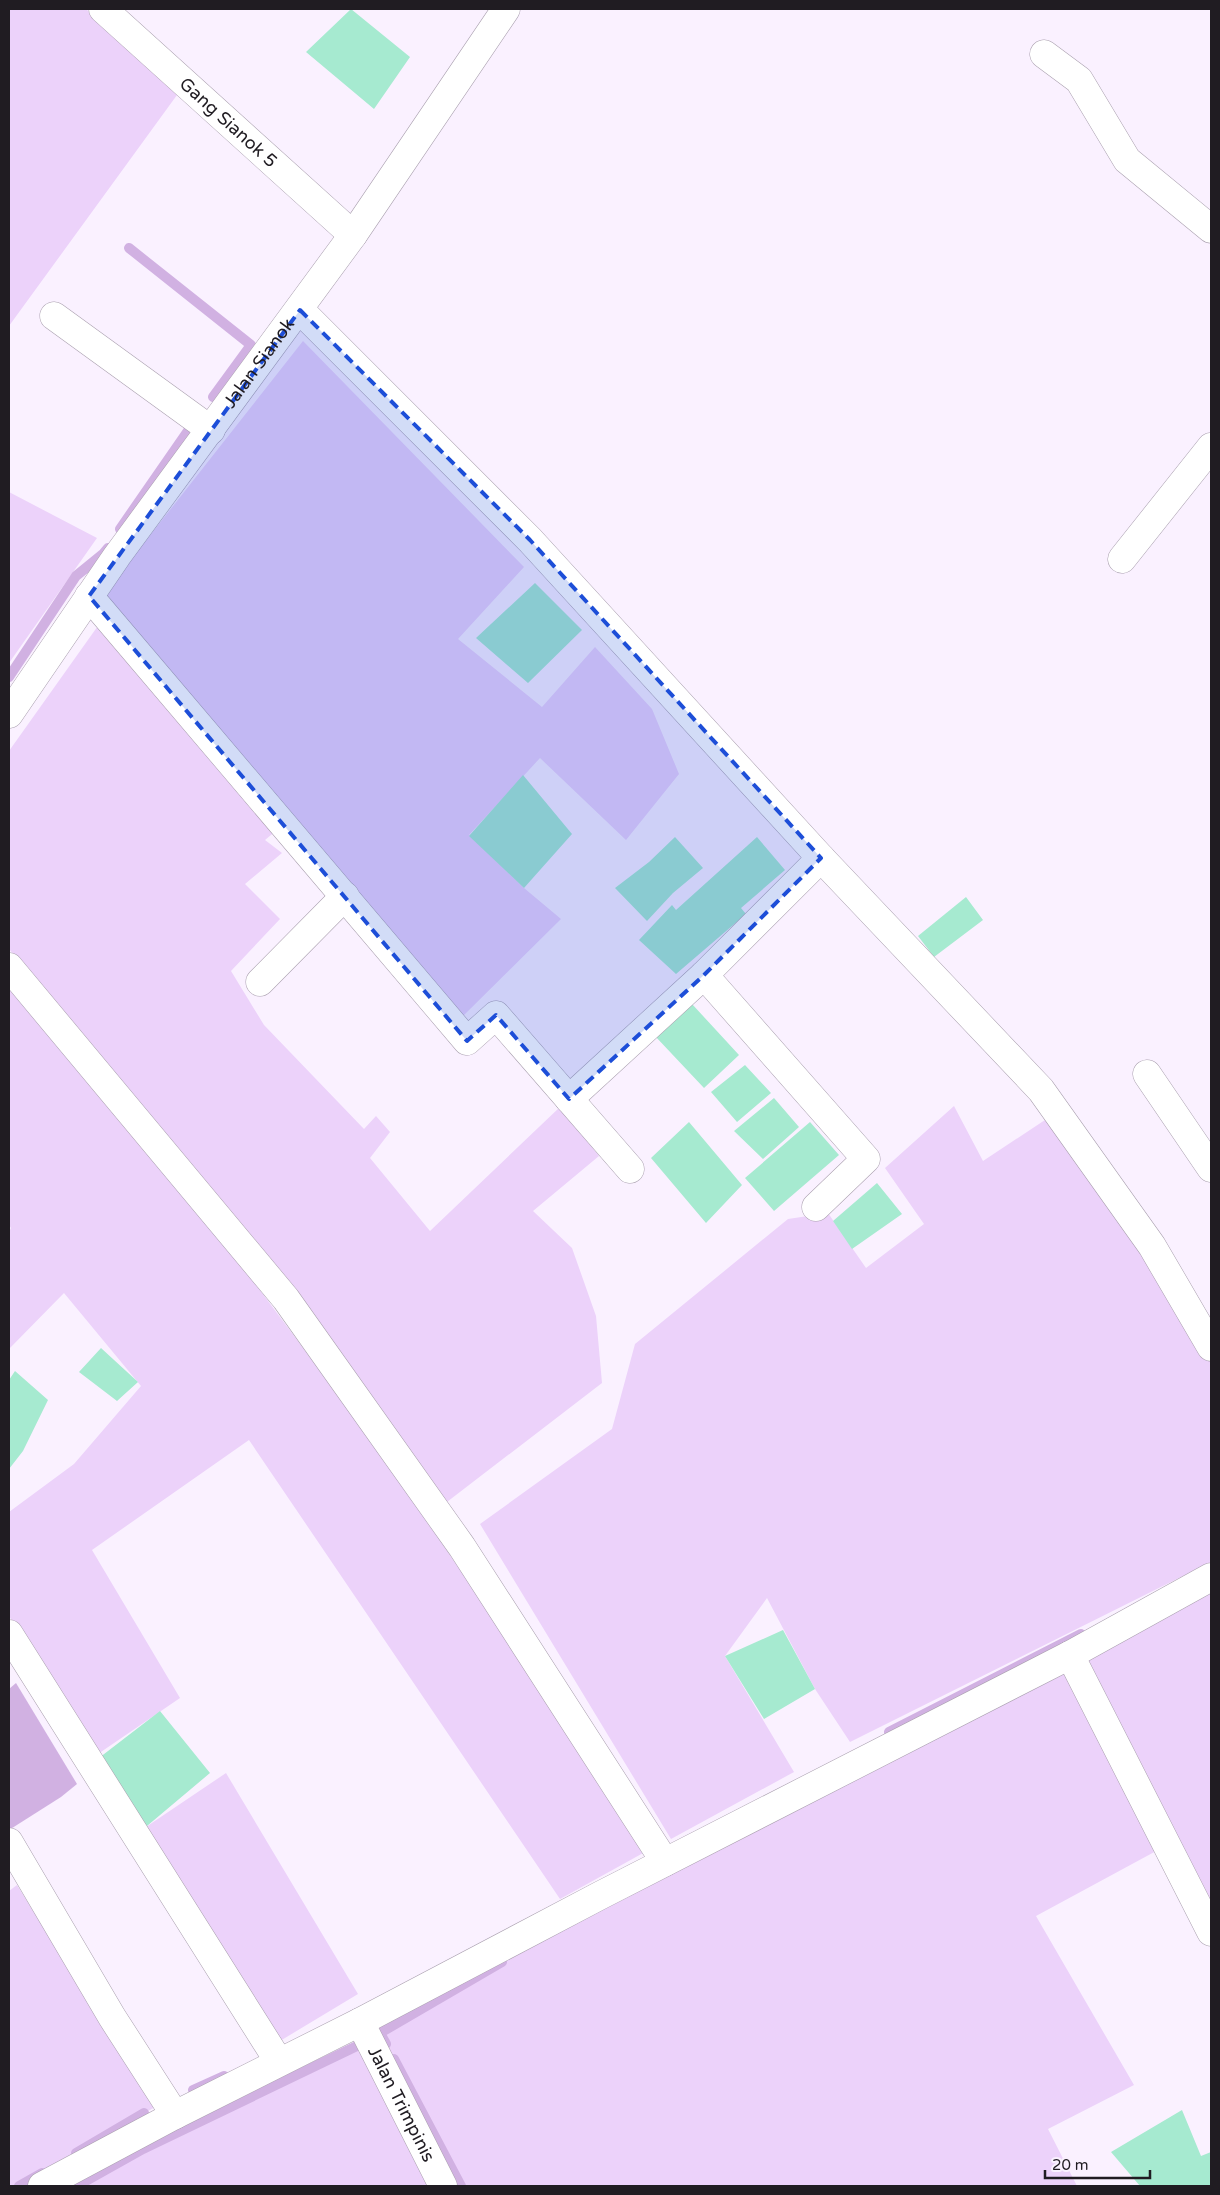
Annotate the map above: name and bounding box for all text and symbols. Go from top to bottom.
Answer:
street label: Gang Sianok 5 [175,73,282,172]
street label: Jalan Sianok [219,314,299,412]
street label: Jalan Trimpinis [363,2043,440,2166]
scale bar [1045,2148,1150,2180]
text: 20 m [1052,2156,1089,2174]

